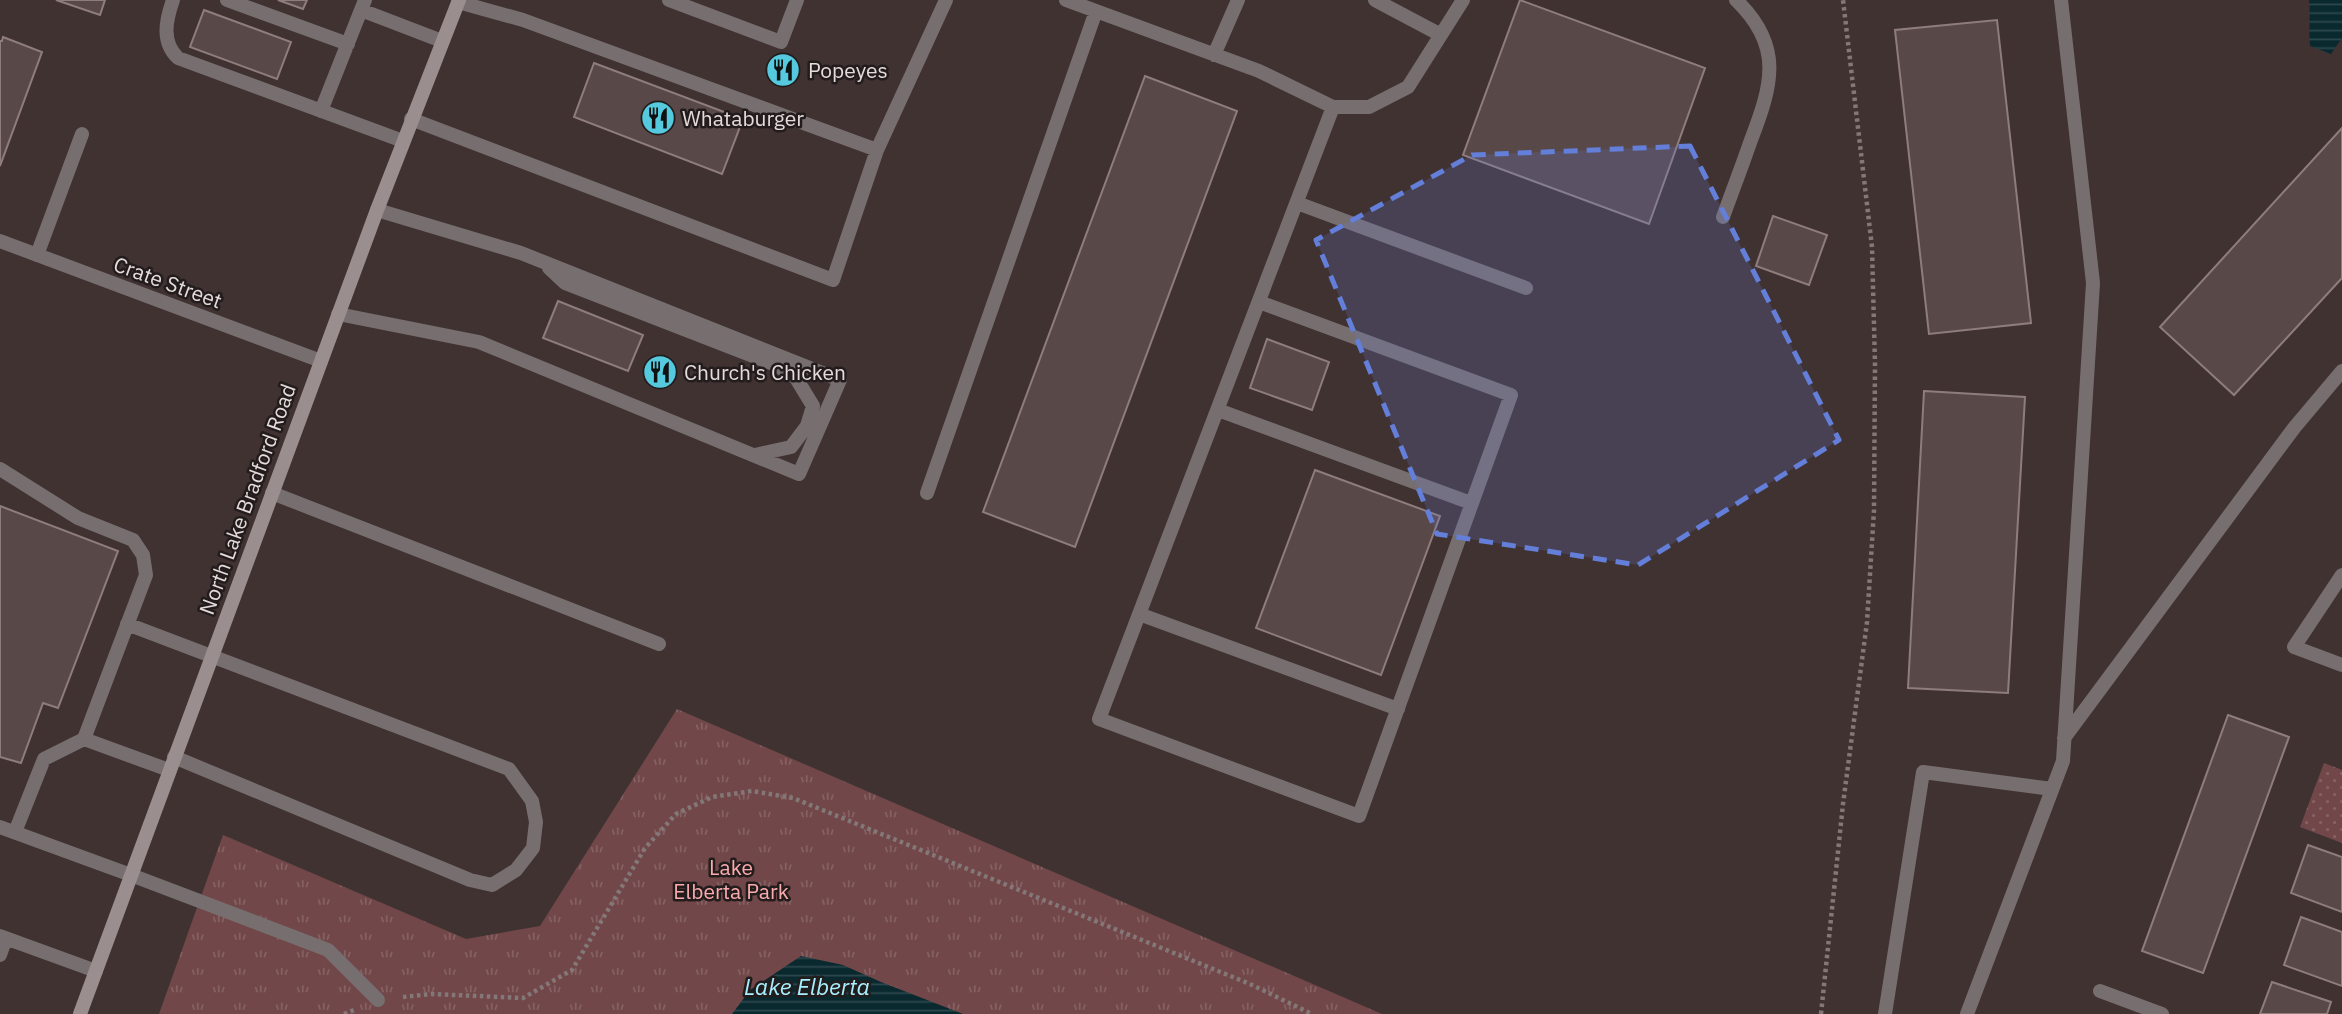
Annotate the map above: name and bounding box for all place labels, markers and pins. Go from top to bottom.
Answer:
restaurant icon: Popeyes [764,51,802,89]
place label: Popeyes [808,56,888,84]
restaurant icon: Whataburger [639,99,677,137]
place label: Whataburger [682,104,804,132]
restaurant icon: Church's Chicken [641,353,679,391]
place label: Church's Chicken [684,358,846,386]

